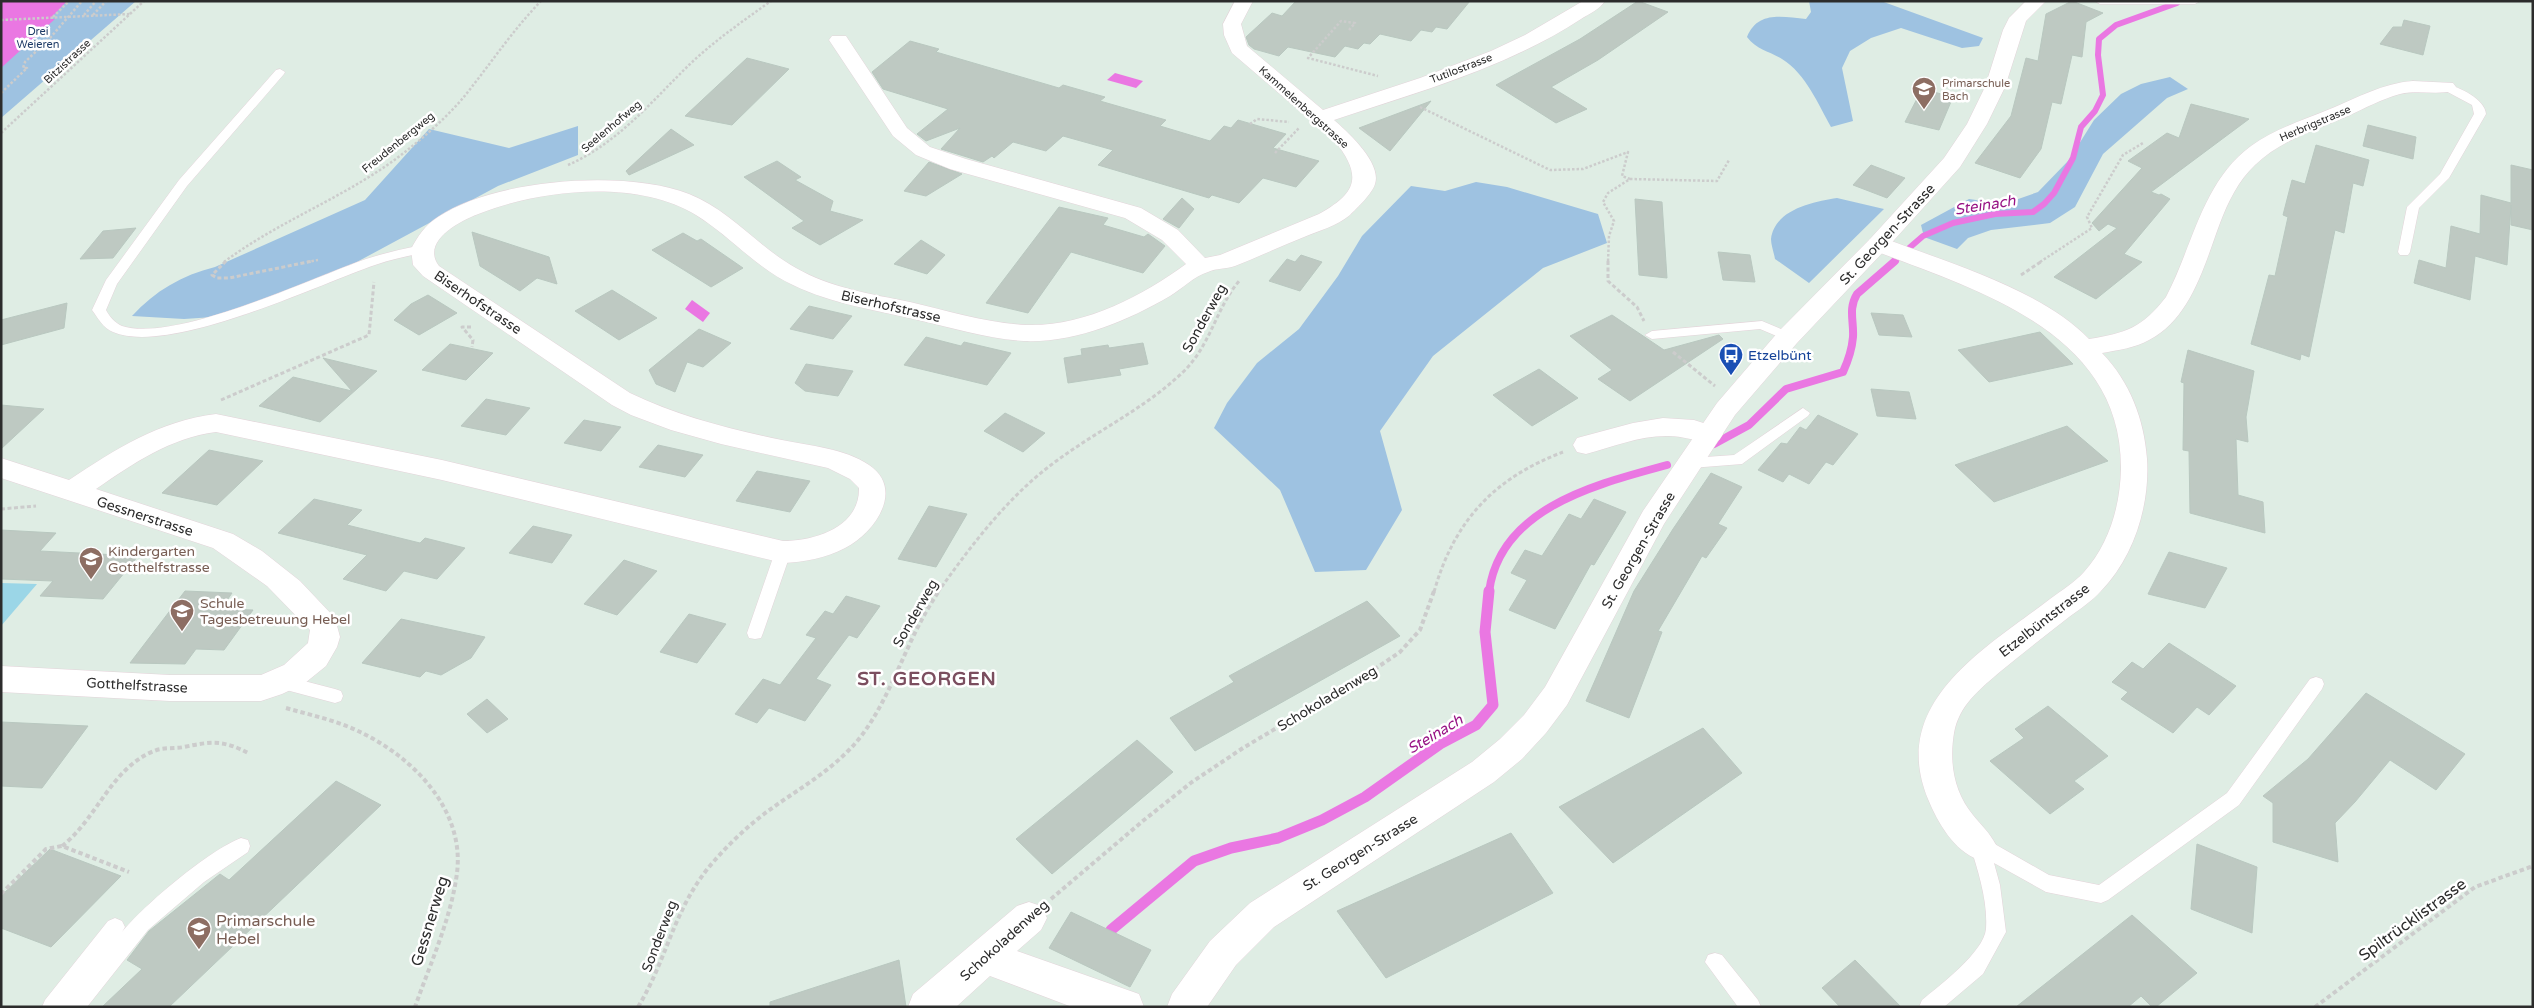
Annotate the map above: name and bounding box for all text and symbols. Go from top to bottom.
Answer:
park label: Drei Weieren [17,25,59,51]
street label: Bitzistrasse [41,36,93,86]
street label: Tutilostrasse [1428,51,1494,86]
street label: Kammelenbergstrasse [1256,64,1351,151]
school or university icon: Primarschule Bach [1911,76,1937,110]
place label: Primarschule Bach [1942,77,2010,103]
street label: Seelenhofweg [579,98,644,155]
street label: Herbrigstrasse [2278,103,2353,144]
street label: Freudenbergweg [360,109,437,176]
street label: St. Georgen-Strasse [1836,180,1939,288]
water label: Steinach [1953,191,2018,219]
street label: Biserhofstrasse [431,267,525,338]
street label: Sonderweg [1179,281,1230,355]
street label: Biserhofstrasse [839,287,943,326]
bus stop icon: Etzelbünt [1718,342,1744,376]
place label: Etzelbünt [1748,347,1812,364]
street label: St. Georgen-Strasse [1598,489,1679,612]
street label: Gessnerstrasse [94,493,195,540]
place label: Kindergarten Gotthelfstrasse [108,543,210,576]
school or university icon: Kindergarten Gotthelfstrasse [78,546,104,580]
street label: Sonderweg [889,576,942,650]
street label: Etzelbüntstrasse [1996,580,2093,661]
place label: Schule Tagesbetreuung Hebel [200,595,351,628]
school or university icon: Schule Tagesbetreuung Hebel [169,598,195,632]
street label: Schokoladenweg [1274,662,1380,735]
district label: ST. GEORGEN [857,668,997,690]
street label: Gotthelfstrasse [86,674,188,697]
water label: Steinach [1404,710,1467,758]
street label: St. Georgen-Strasse [1300,810,1421,895]
street label: Gessnerweg [407,874,453,969]
street label: Spiltrücklistrasse [2355,874,2470,966]
street label: Schokoladenweg [957,896,1052,985]
street label: Sonderweg [638,898,681,974]
place label: Primarschule Hebel [216,911,315,949]
school or university icon: Primarschule Hebel [186,916,212,950]

